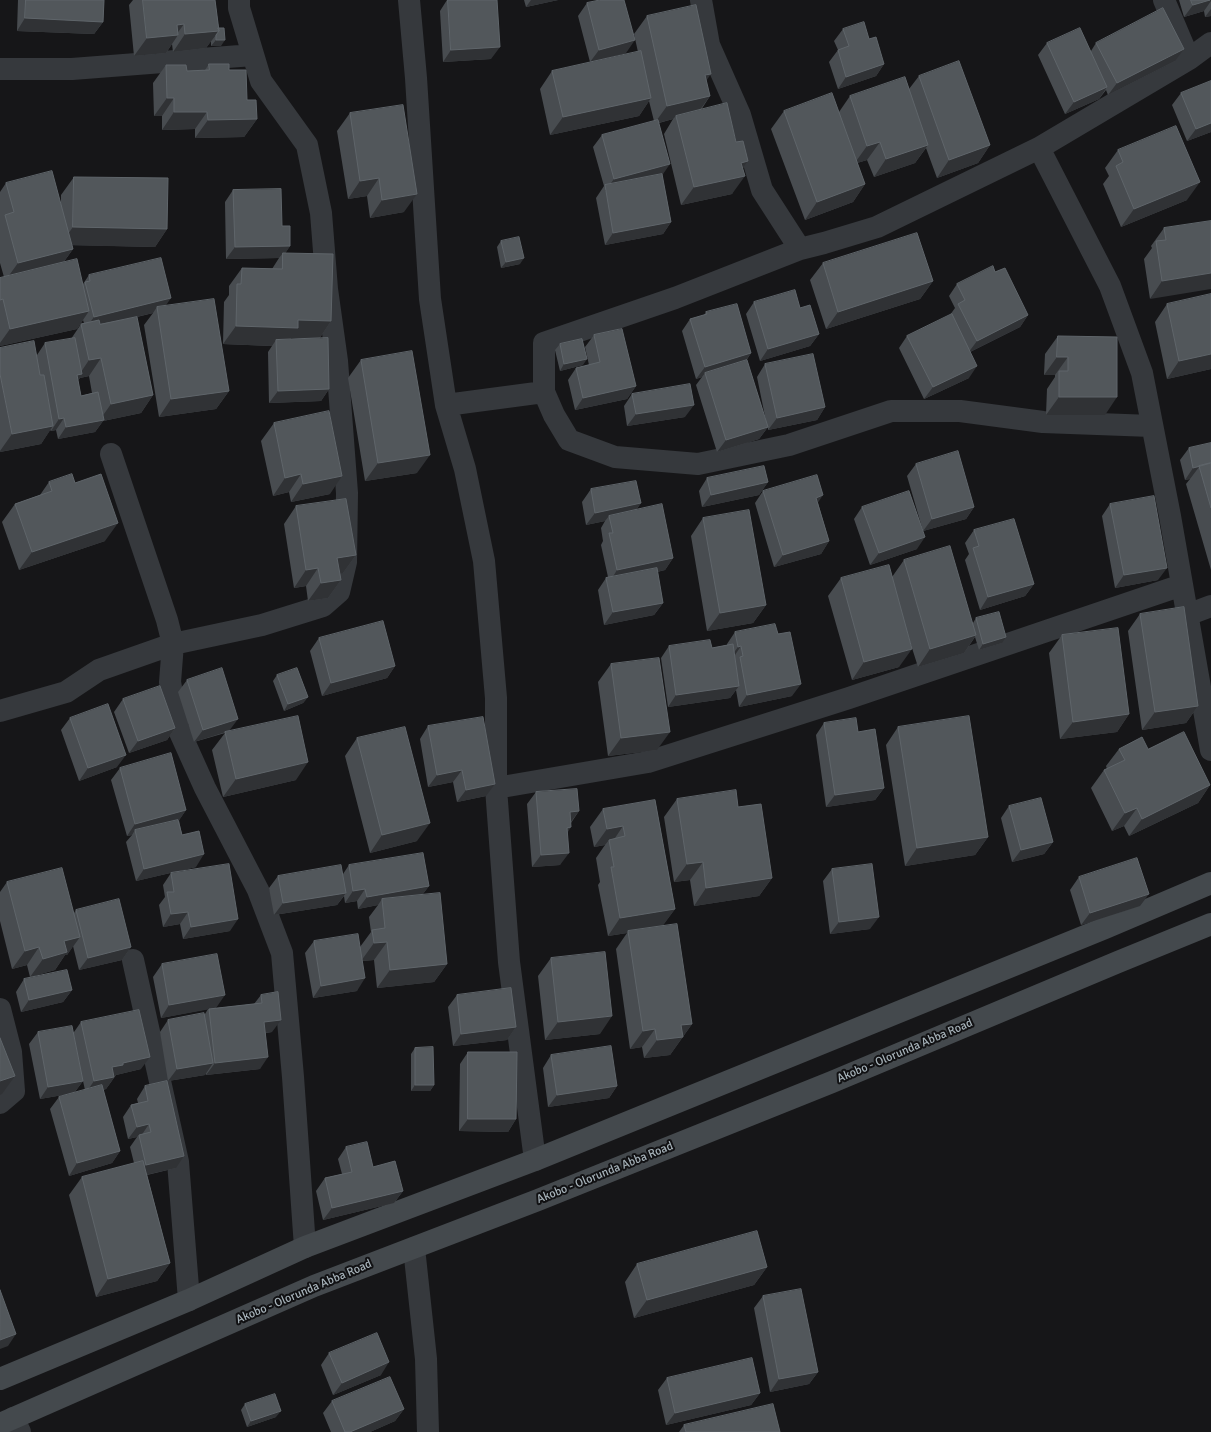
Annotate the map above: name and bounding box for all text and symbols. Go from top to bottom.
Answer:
street label: Akobo - Olorunda Abba Road [835,1016,975,1086]
street label: Akobo - Olorunda Abba Road [535,1139,675,1207]
street label: Akobo - Olorunda Abba Road [234,1257,374,1327]

